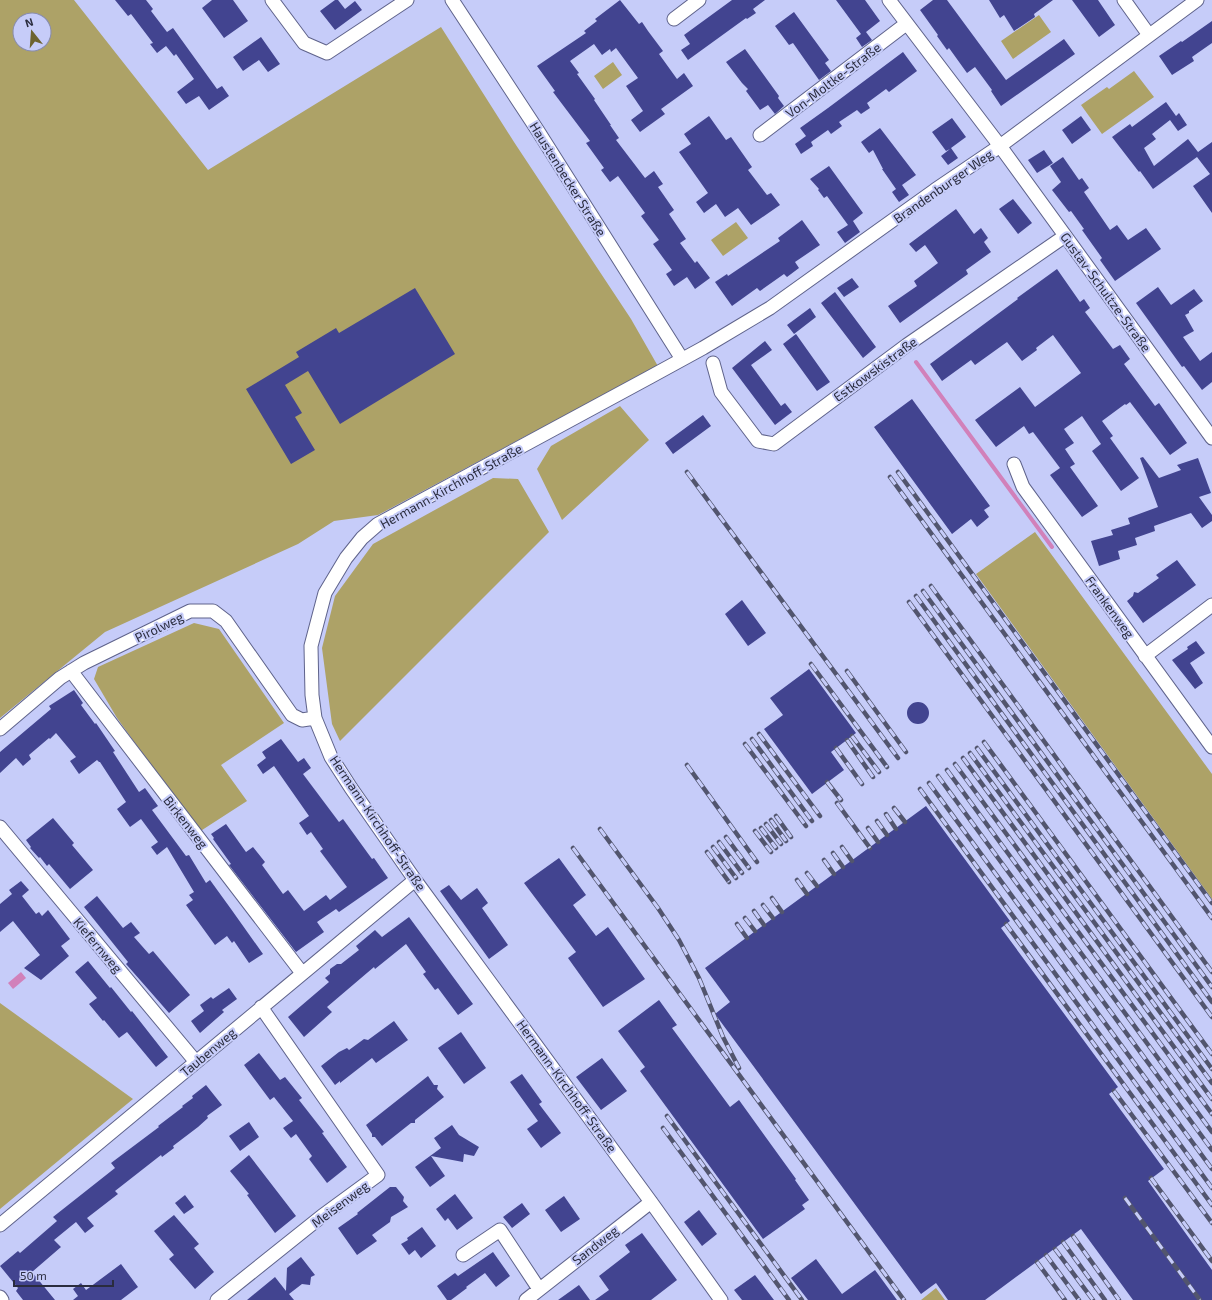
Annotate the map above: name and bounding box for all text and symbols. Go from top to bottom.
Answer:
north arrow [12,12,52,52]
text: N [23,15,35,29]
street label: Von-Moltke-Straße [782,39,884,121]
street label: Haustenbecker Straße [526,119,610,239]
street label: Brandenburger Weg [890,146,996,226]
street label: Gustav-Schultze-Straße [1057,229,1155,355]
street label: Estkowskistraße [830,333,920,405]
street label: Hermann-Kirchhoff-Straße [377,440,525,532]
street label: Frankenweg [1082,573,1138,641]
street label: Pirolweg [132,608,186,646]
street label: Hermann-Kirchhoff-Straße [327,752,429,894]
street label: Birkenweg [160,792,212,852]
street label: Kiefernweg [70,914,126,976]
street label: Hermann-Kirchhoff-Straße [514,1017,620,1155]
street label: Taubenweg [177,1024,239,1080]
street label: Meisenweg [308,1177,372,1231]
street label: Sandweg [569,1222,621,1268]
scale bar [14,1262,113,1288]
text: 50 m [20,1268,47,1282]

